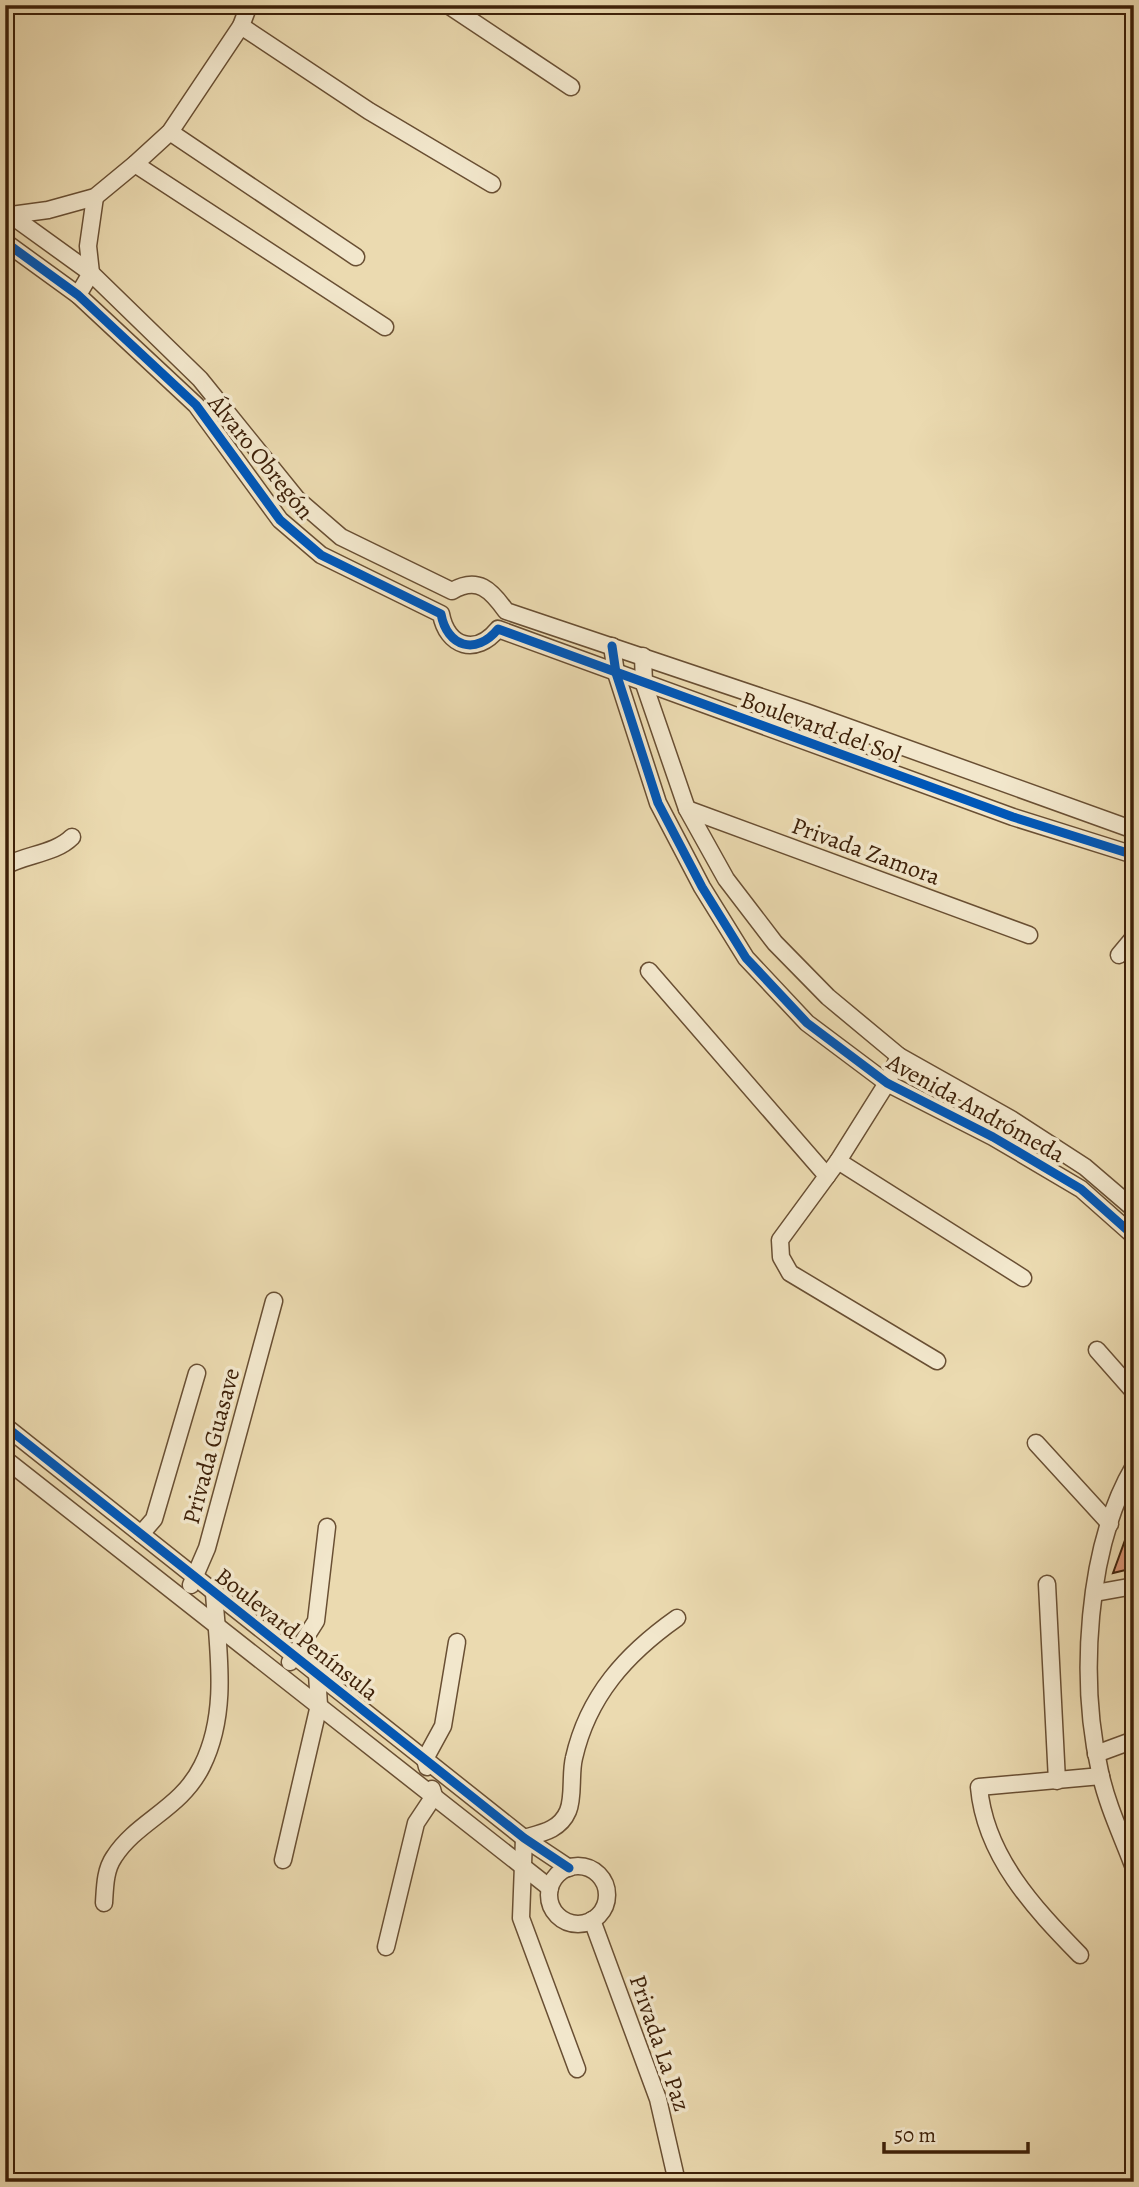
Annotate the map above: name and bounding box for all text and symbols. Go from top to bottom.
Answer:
street label: Álvaro Obregón [200,387,321,526]
street label: Boulevard del Sol [737,683,906,771]
street label: Privada Zamora [787,809,946,893]
street label: Avenida Andrómeda [881,1045,1071,1171]
street label: Privada Guasave [175,1364,247,1528]
street label: Boulevard Península [209,1560,386,1708]
street label: Privada La Paz [622,1971,698,2115]
scale bar [884,2110,1027,2154]
text: 50 m [894,2121,936,2149]

